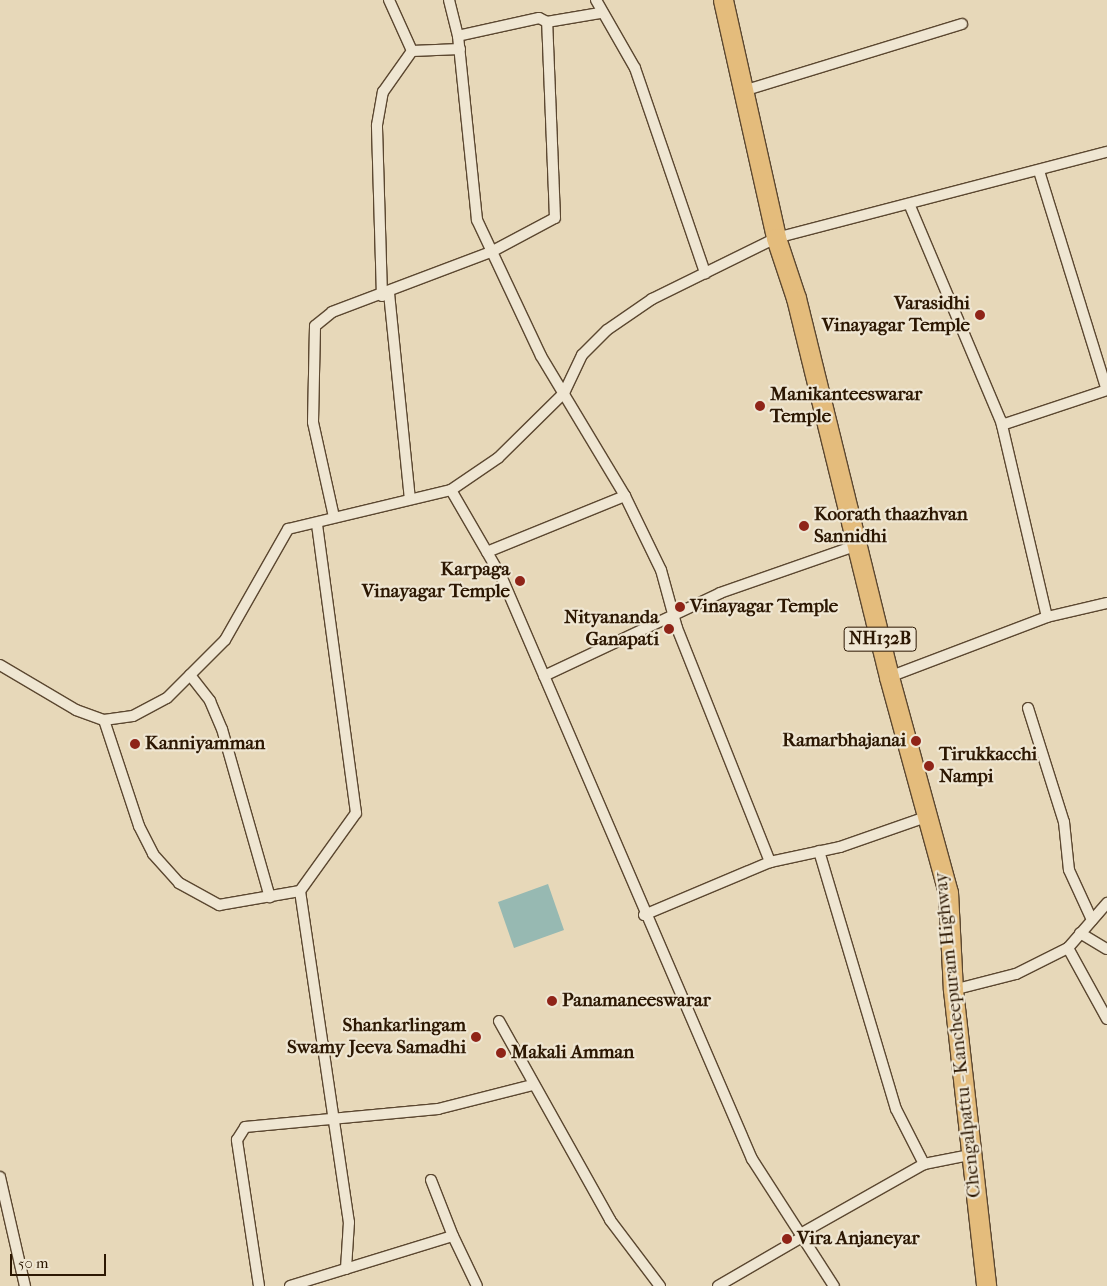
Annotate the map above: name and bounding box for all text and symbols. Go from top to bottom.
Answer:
place label: Varasidhi Vinayagar Temple [822,293,970,337]
marker: Varasidhi Vinayagar Temple [974,309,986,321]
place label: Manikanteeswarar Temple [770,384,922,428]
marker: Manikanteeswarar Temple [754,400,766,412]
place label: Koorath thaazhvan Sannidhi [814,504,968,548]
marker: Koorath thaazhvan Sannidhi [798,520,810,532]
place label: Karpaga Vinayagar Temple [362,559,510,603]
marker: Karpaga Vinayagar Temple [514,575,526,587]
place label: Vinayagar Temple [690,596,838,618]
marker: Vinayagar Temple [674,601,686,613]
place label: Nityananda Ganapati [564,607,659,651]
marker: Nityananda Ganapati [663,623,675,635]
road number: NH132B [842,624,918,654]
place label: Ramarbhajanai [782,730,906,752]
place label: Kanniyamman [145,733,265,755]
marker: Ramarbhajanai [910,735,922,747]
marker: Kanniyamman [129,738,141,750]
place label: Tirukkacchi Nampi [939,744,1037,788]
marker: Tirukkacchi Nampi [923,760,935,772]
street label: Chengalpattu - Kancheepuram Highway [930,871,986,1199]
place label: Panamaneeswarar [562,990,711,1012]
marker: Panamaneeswarar [546,995,558,1007]
place label: Shankarlingam Swamy Jeeva Samadhi [287,1015,466,1059]
marker: Shankarlingam Swamy Jeeva Samadhi [470,1031,482,1043]
place label: Makali Amman [511,1042,634,1064]
marker: Makali Amman [495,1047,507,1059]
place label: Vira Anjaneyar [797,1228,920,1250]
marker: Vira Anjaneyar [781,1233,793,1245]
scale bar [12,1244,109,1276]
text: 50 m [18,1254,48,1272]

